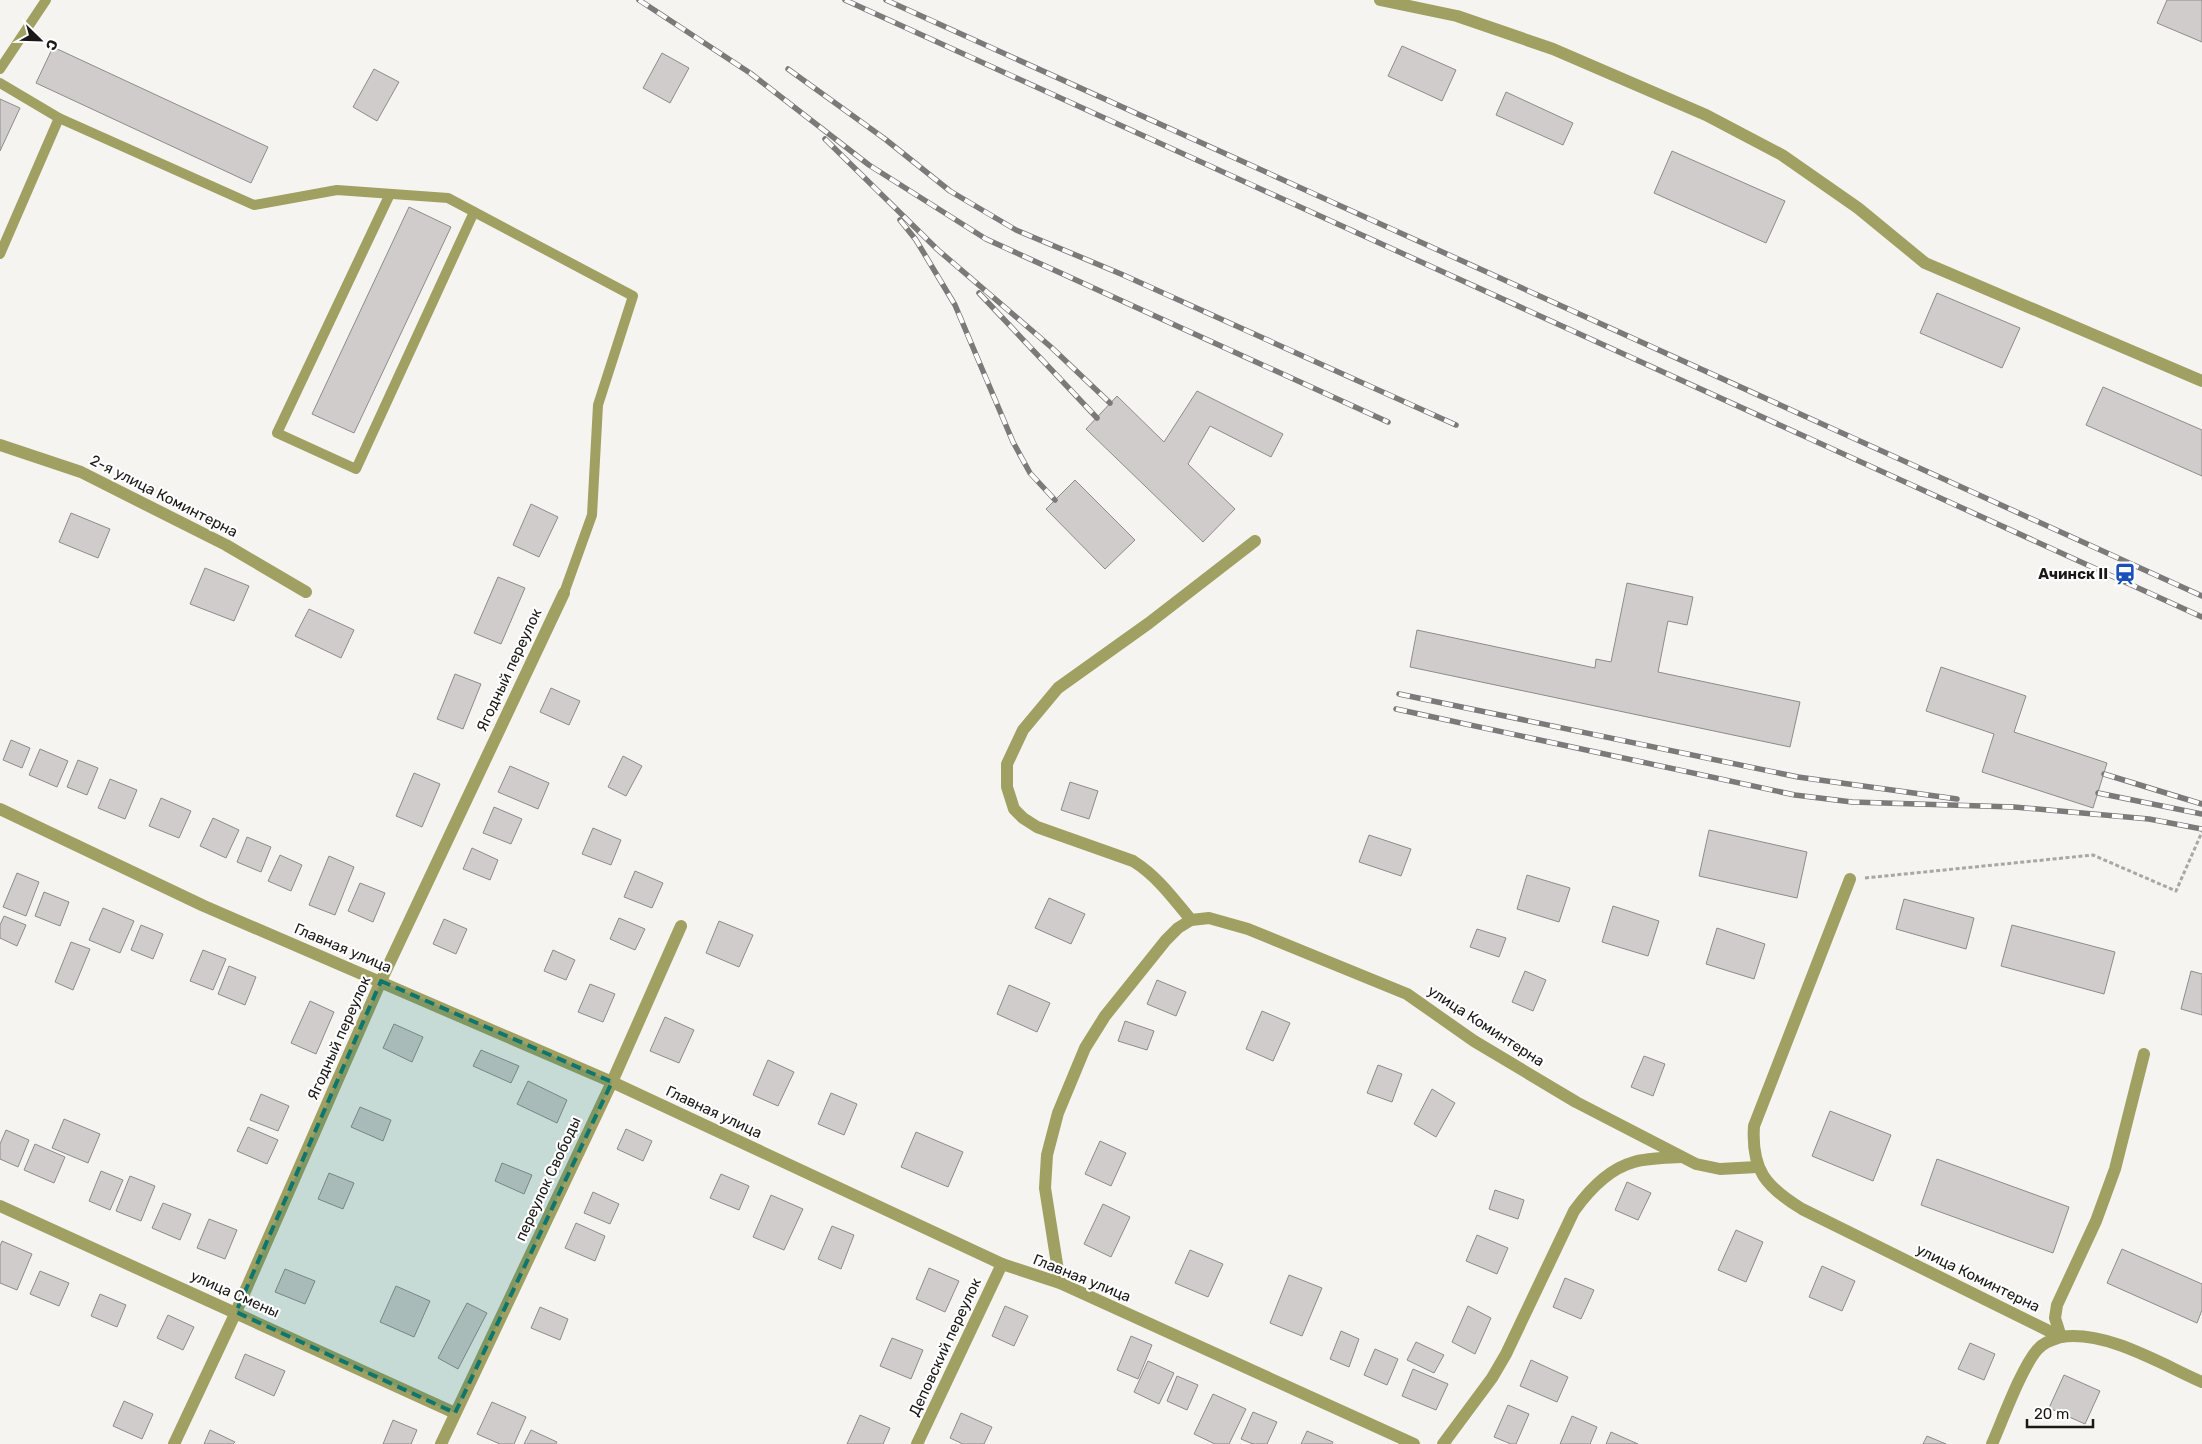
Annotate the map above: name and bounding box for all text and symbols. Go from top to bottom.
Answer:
north arrow [15,15,65,65]
text: С [42,37,61,53]
street label: 2-я улица Коминтерна [87,451,241,541]
station icon: Ачинск II [2112,561,2138,587]
place label: Ачинск II [2038,565,2108,583]
street label: Ягодный переулок [473,606,545,734]
street label: Главная улица [292,919,394,977]
street label: Ягодный переулок [304,973,374,1103]
street label: улица Коминтерна [1424,982,1548,1070]
street label: Главная улица [663,1082,765,1142]
street label: переулок Свободы [511,1114,585,1244]
street label: улица Коминтерна [1913,1240,2043,1316]
street label: Главная улица [1030,1250,1134,1306]
street label: улица Смены [188,1266,282,1322]
street label: Деповский переулок [905,1275,985,1419]
scale bar [2027,1396,2093,1428]
text: 20 m [2034,1405,2069,1423]

